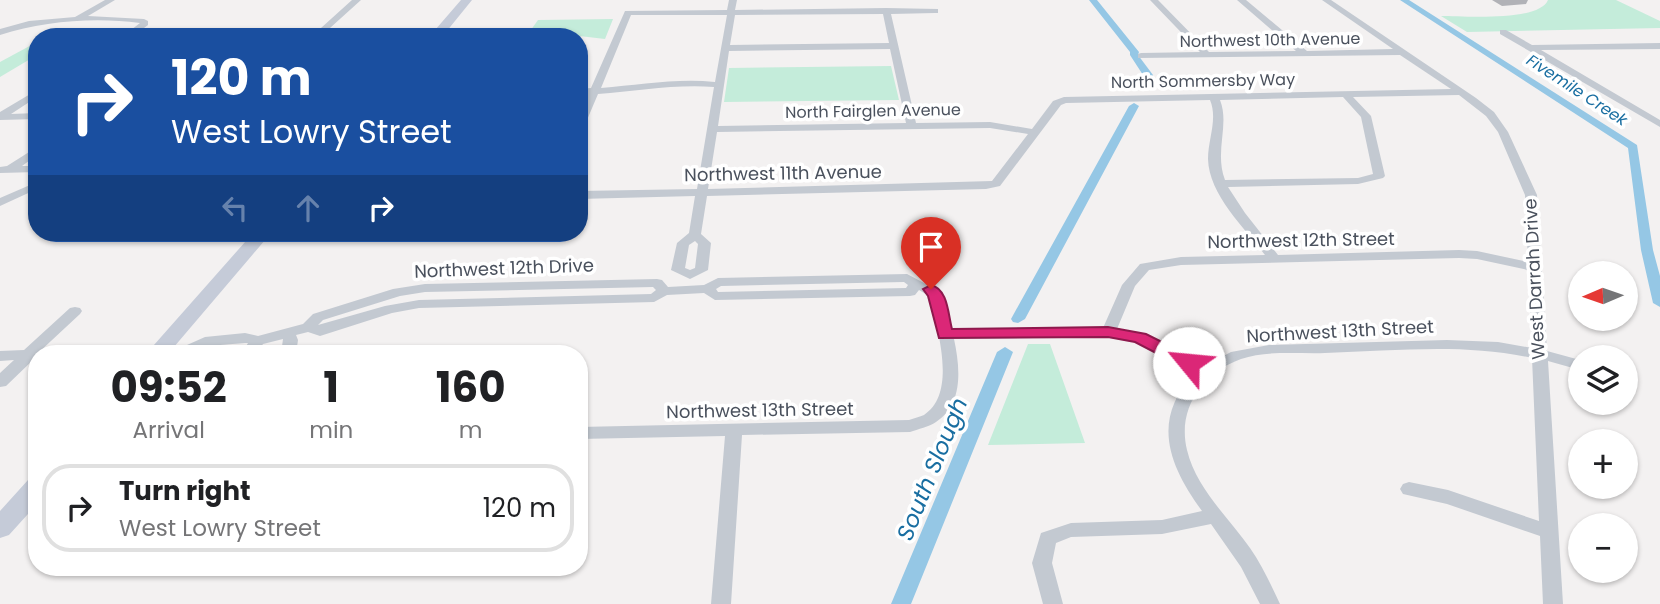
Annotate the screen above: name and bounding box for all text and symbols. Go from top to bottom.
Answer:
street label: Northwest 10th Avenue [1180,27,1361,53]
text: 120 m [171,44,312,112]
water label: Fivemile Creek [1522,49,1633,132]
icon: right [56,56,147,147]
street label: North Sommersby Way [1111,68,1295,94]
street label: North Fairglen Avenue [785,98,961,124]
text: West Lowry Street [171,109,452,154]
street label: Northwest 11th Avenue [684,159,882,187]
icon: left [216,189,254,227]
icon: ahead [289,189,327,227]
icon: right [362,189,400,227]
street label: West Darrah Drive [1517,198,1551,360]
pin [901,217,961,289]
street label: Northwest 12th Street [1207,226,1395,254]
icon: arrive [912,228,950,266]
street label: Northwest 12th Drive [414,252,594,284]
north arrow [1568,261,1638,331]
map controls [1568,261,1638,583]
street label: Northwest 13th Street [1246,314,1434,348]
position arrow [1152,326,1226,400]
button: layers [1568,345,1638,415]
text: 09:52 [110,358,227,417]
text: 1 [323,358,339,417]
text: 160 [436,358,506,417]
water label: South Slough [889,393,975,545]
street label: Northwest 13th Street [666,396,854,424]
text: Arrival [132,414,205,446]
text: min [309,414,353,446]
text: m [459,414,482,446]
button: + [1568,429,1638,499]
text: Turn right [119,473,251,509]
icon: right [60,489,98,527]
text: 120 m [483,490,556,526]
text: West Lowry Street [119,512,321,544]
button: − [1568,513,1638,583]

